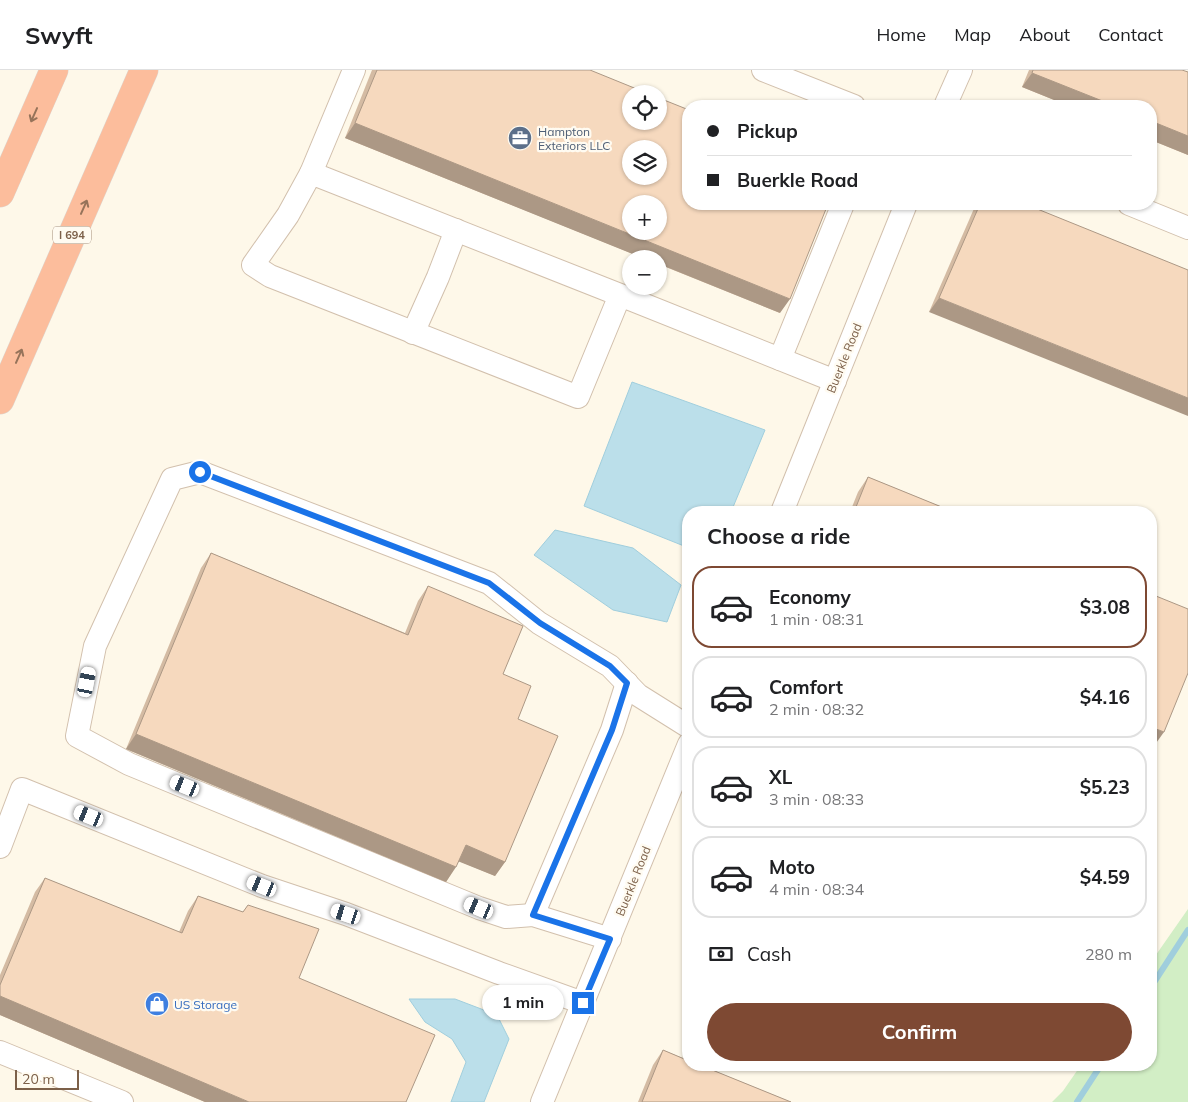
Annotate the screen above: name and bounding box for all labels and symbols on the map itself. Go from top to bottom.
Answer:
one-way arrow [29,107,39,122]
place label: Hampton Exteriors LLC [538,124,610,153]
office icon: Hampton Exteriors LLC [507,125,533,151]
one-way arrow [80,200,90,215]
road number: I 694 [53,226,91,244]
street label: Buerkle Road [823,321,865,395]
one-way arrow [15,349,25,364]
route start [189,461,211,483]
car [76,666,97,698]
car [168,773,201,799]
car [72,803,105,829]
street label: Buerkle Road [612,844,654,918]
car [245,873,278,899]
car [462,895,495,921]
car [329,902,362,926]
callout: 1 min [483,986,566,1020]
shop icon: US Storage [144,991,170,1017]
route end [572,992,594,1014]
place label: US Storage [174,997,237,1012]
scale bar [15,1067,79,1090]

